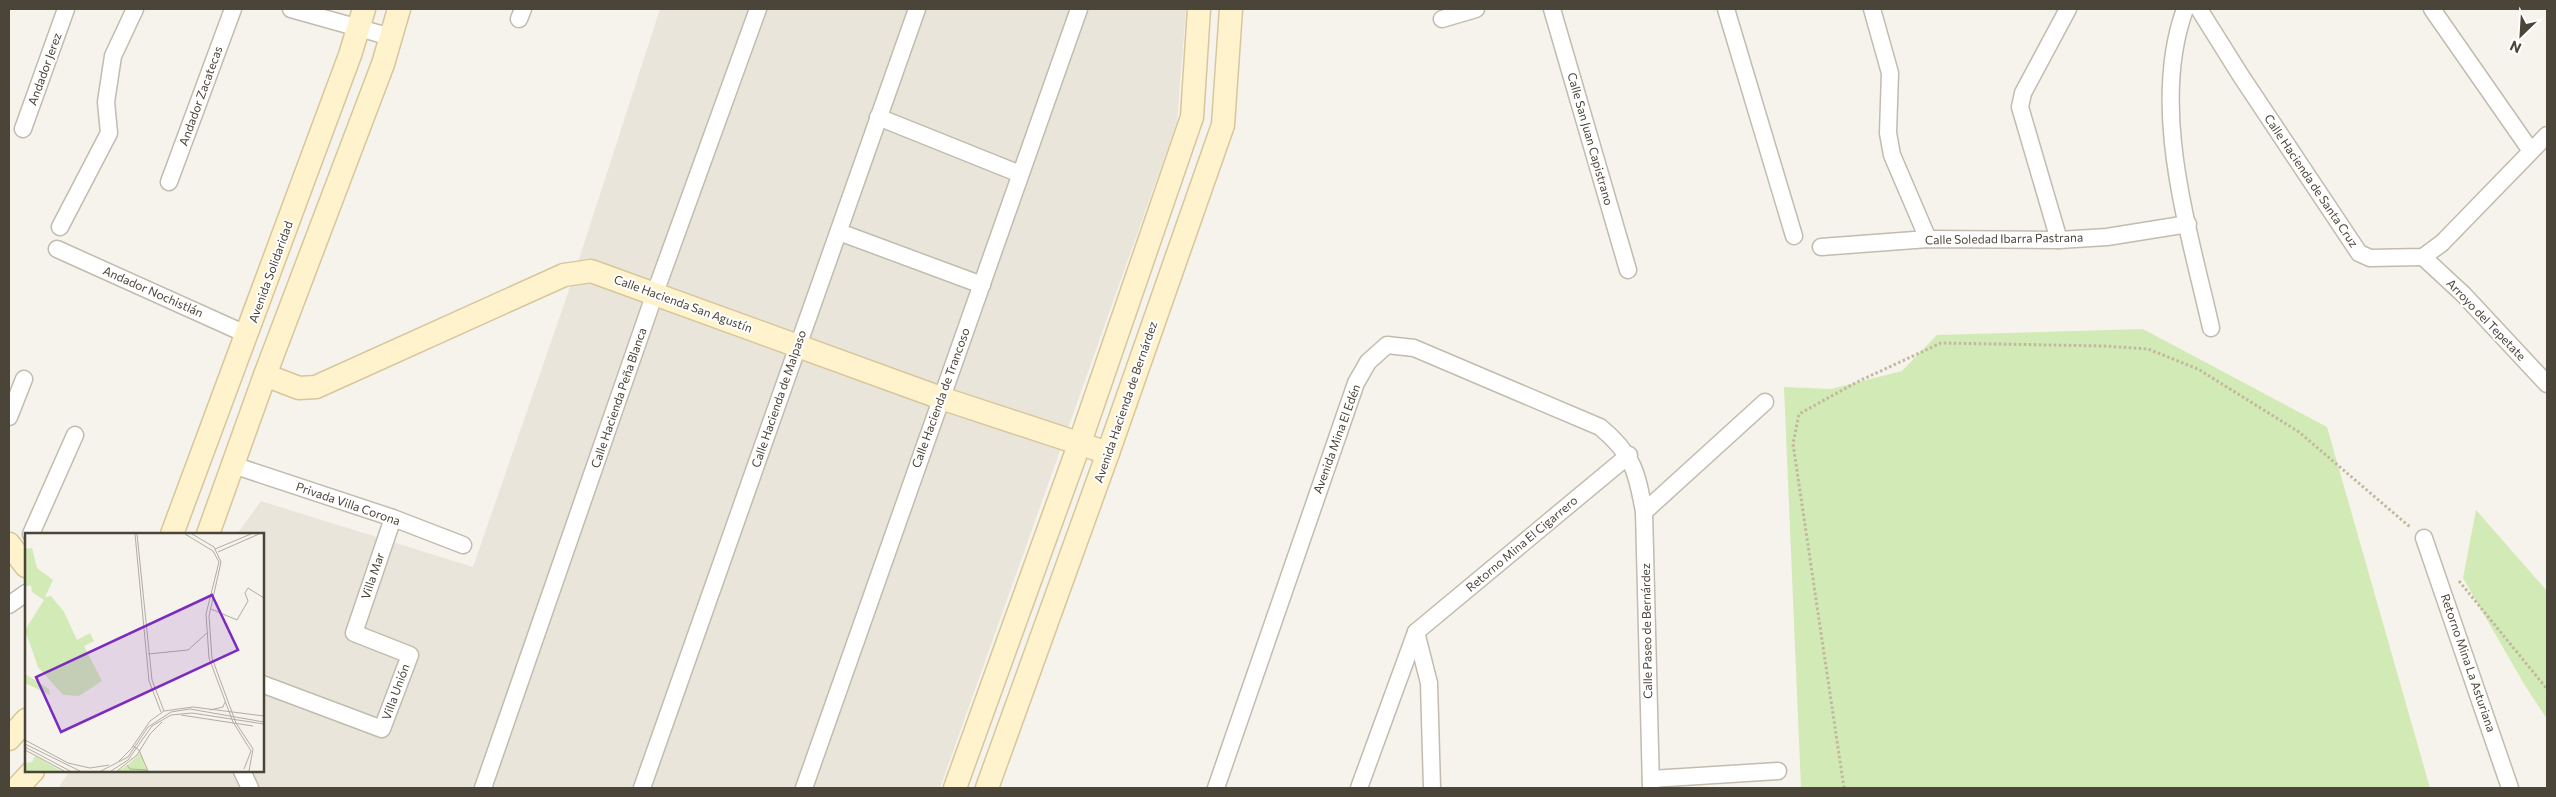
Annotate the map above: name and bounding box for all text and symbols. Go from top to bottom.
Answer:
north arrow [2496,10,2546,60]
street label: Andador Jerez [24,30,65,107]
text: N [2507,37,2524,57]
street label: Andador Zacatecas [176,44,225,147]
street label: Calle San Juan Capistrano [1564,71,1617,207]
street label: Calle Hacienda de Santa Cruz [2262,111,2362,250]
street label: Avenida Solidaridad [245,219,295,324]
street label: Calle Soledad Ibarra Pastrana [1925,230,2083,246]
street label: Andador Nochistlán [101,263,206,319]
street label: Calle Hacienda San Agustín [612,271,754,335]
street label: Arroyo del Tepetate [2444,276,2529,363]
street label: Avenida Hacienda de Bernárdez [1091,319,1159,484]
street label: Calle Hacienda Peña Blanca [587,326,649,470]
street label: Calle Hacienda de Trancoso [908,326,972,470]
street label: Calle Hacienda de Malpaso [748,328,808,469]
street label: Avenida Mina El Edén [1310,382,1362,495]
street label: Privada Villa Corona [294,479,402,528]
street label: Retorno Mina El Cigarrero [1463,493,1580,594]
inset map [25,533,264,772]
street label: Villa Mar [358,550,387,601]
street label: Calle Paseo de Bernárdez [1638,563,1654,699]
street label: Retorno Mina La Asturiana [2439,592,2499,734]
street label: Villa Unión [378,662,412,722]

